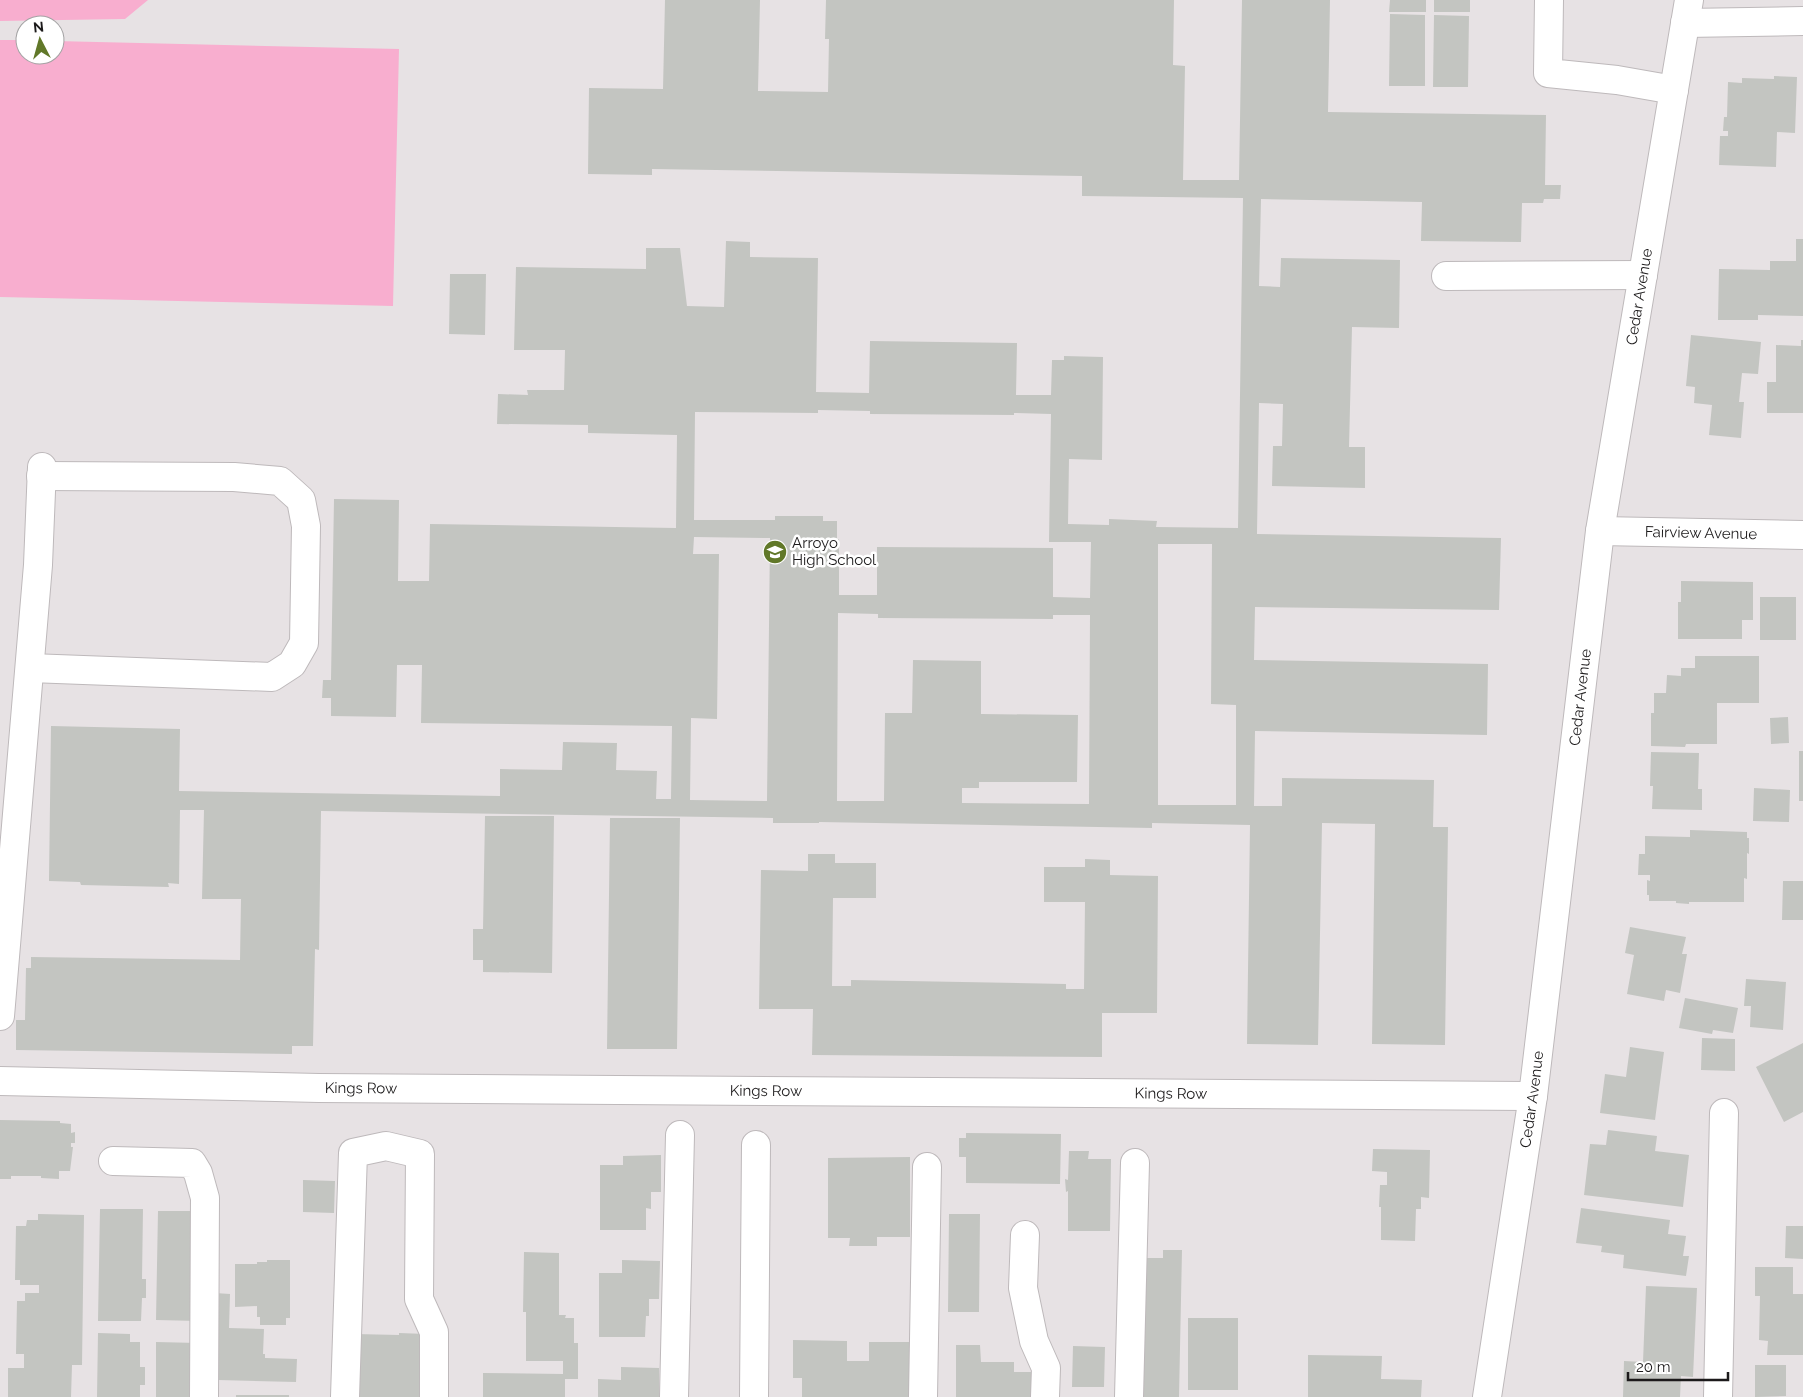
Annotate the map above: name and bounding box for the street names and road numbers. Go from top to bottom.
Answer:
street label: Cedar Avenue [1622,247,1656,346]
street label: Fairview Avenue [1645,523,1757,543]
street label: Cedar Avenue [1566,648,1595,747]
street label: Cedar Avenue [1516,1050,1547,1149]
street label: Kings Row [325,1079,397,1098]
street label: Kings Row [730,1082,802,1100]
street label: Kings Row [1135,1084,1207,1103]

